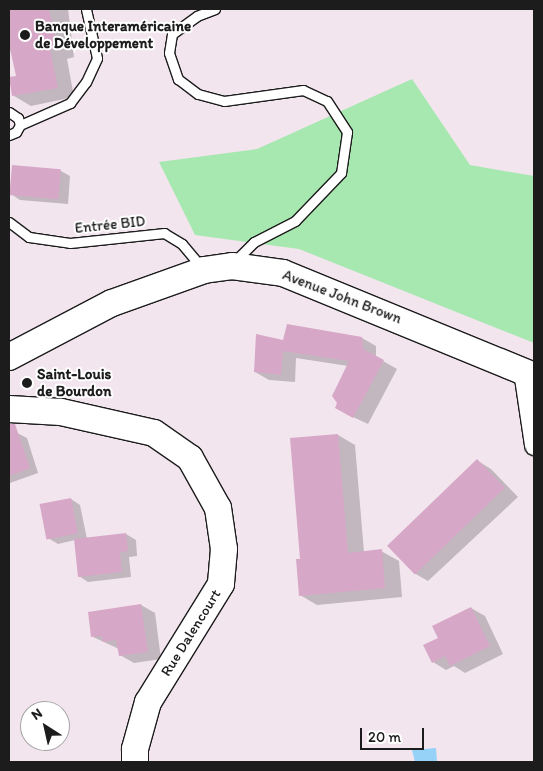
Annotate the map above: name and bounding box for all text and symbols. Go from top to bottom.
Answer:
place label: Banque Interaméricaine de Développement [35,17,191,52]
marker: Banque Interaméricaine de Développement [19,29,31,41]
street label: Entrée BID [74,212,146,238]
street label: Avenue John Brown [280,266,404,328]
place label: Saint-Louis de Bourdon [37,365,111,400]
marker: Saint-Louis de Bourdon [21,377,33,389]
street label: Rue Dalencourt [157,586,225,680]
north arrow [20,701,70,751]
text: N [28,704,45,724]
scale bar [363,718,427,750]
text: 20 m [368,728,401,746]

